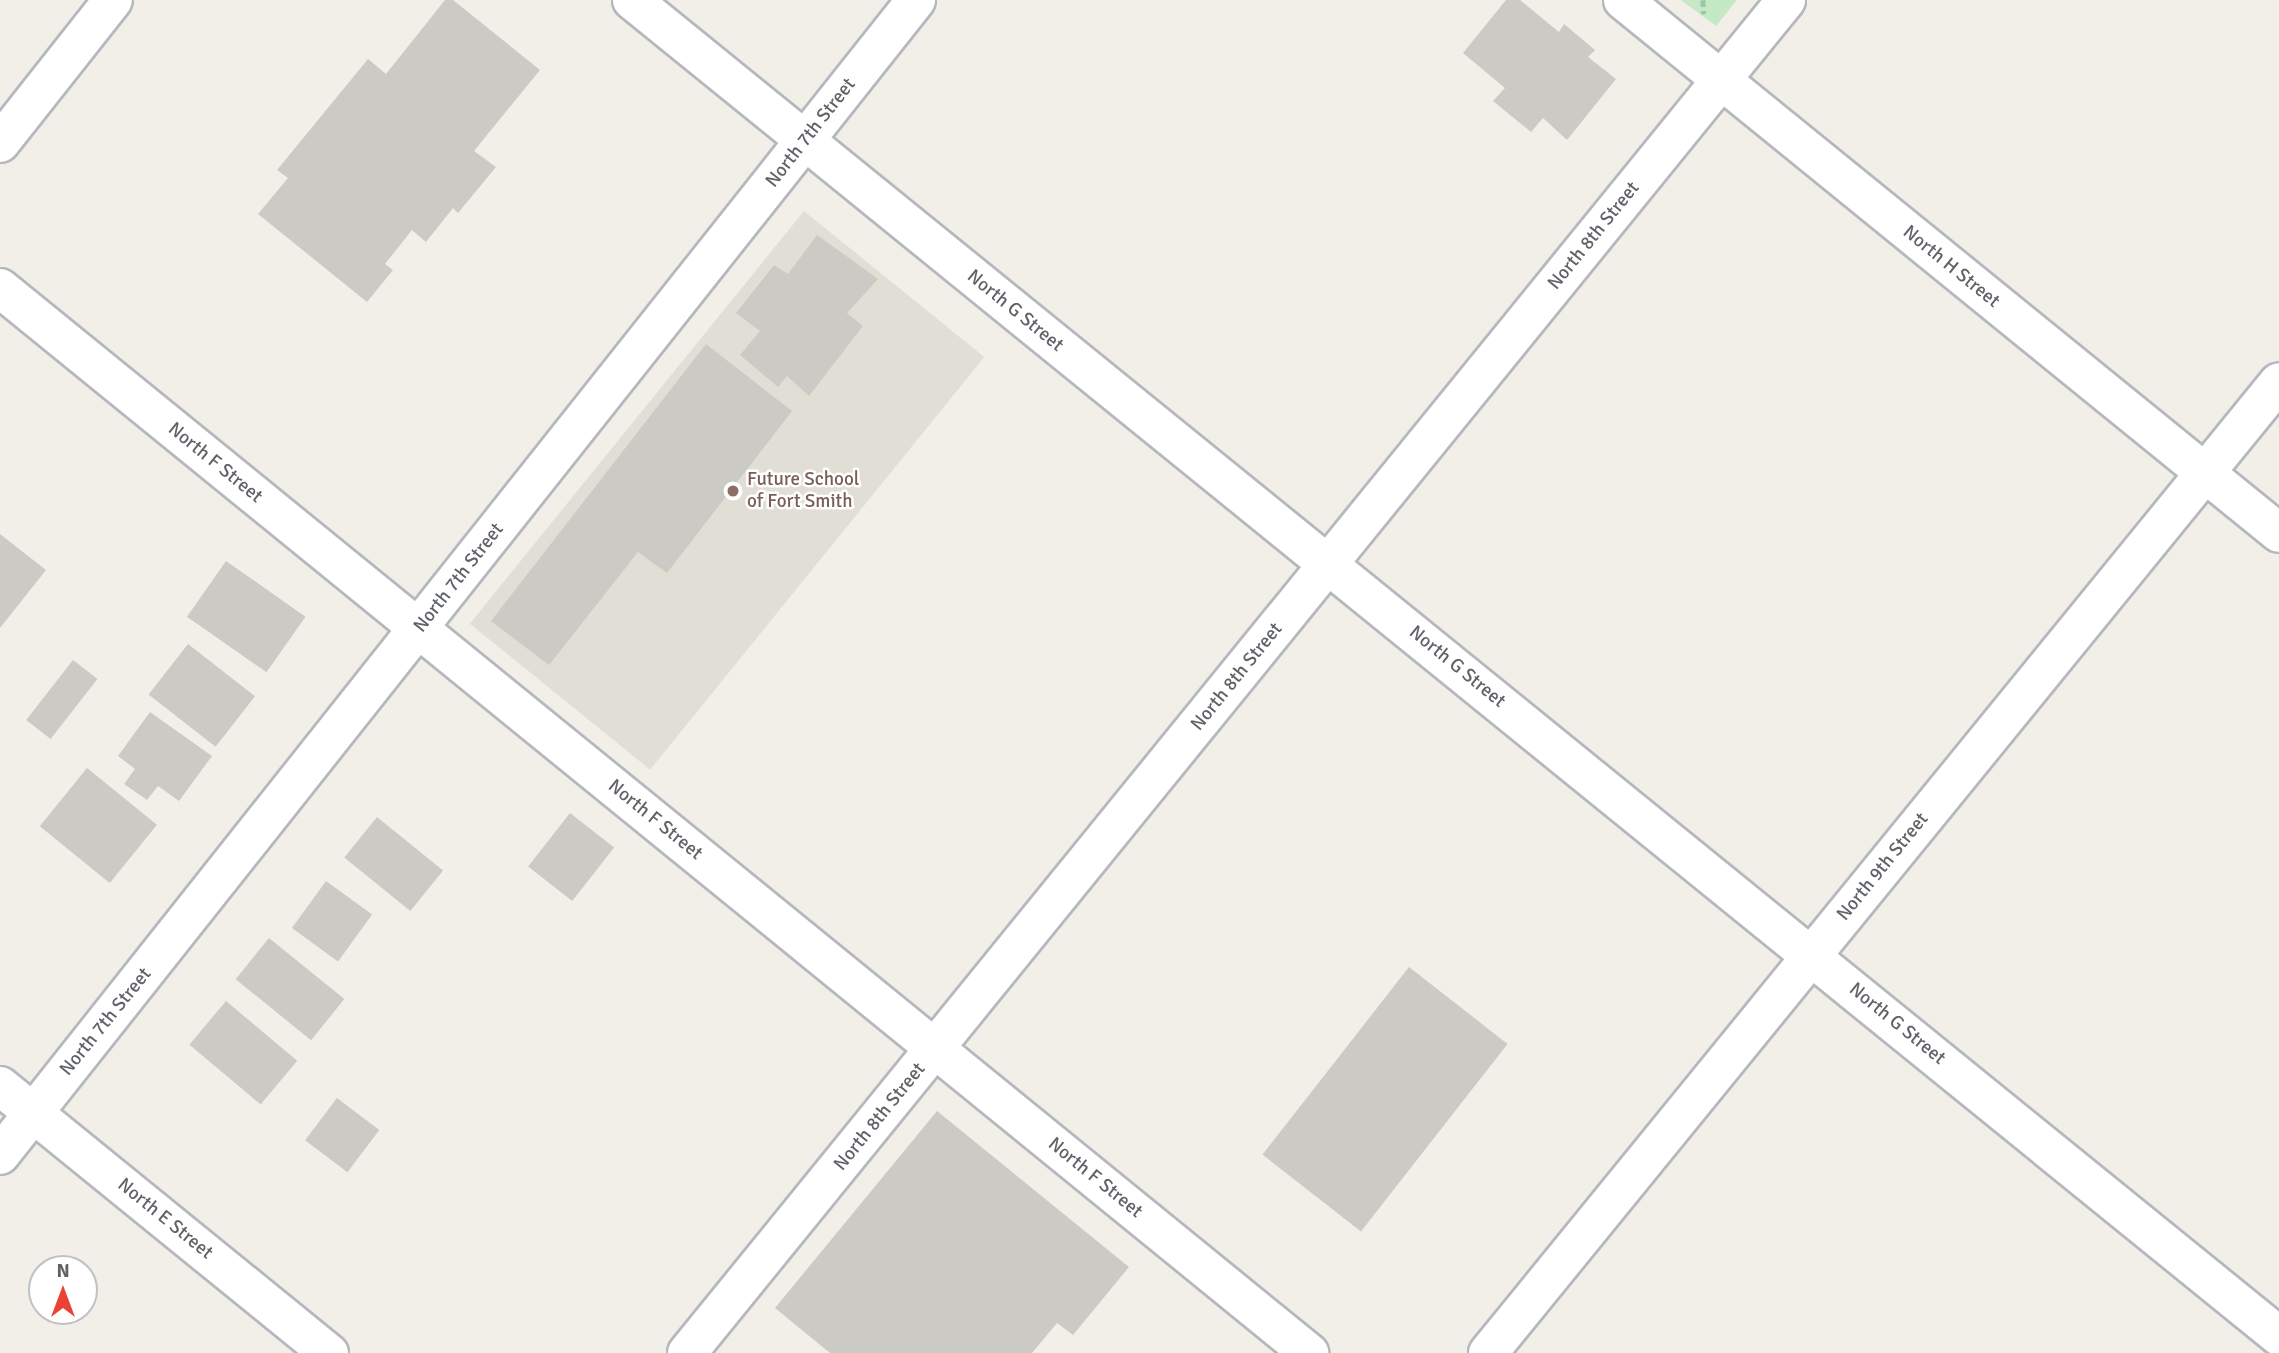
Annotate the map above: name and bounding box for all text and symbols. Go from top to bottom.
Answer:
street label: North 7th Street [761,74,861,192]
street label: North 8th Street [1544,177,1644,295]
street label: North H Street [1898,221,2004,313]
street label: North G Street [962,265,1068,357]
street label: North F Street [163,418,267,508]
place label: Future School of Fort Smith [747,469,859,513]
marker: Future School of Fort Smith [725,483,741,499]
street label: North 7th Street [409,519,509,637]
street label: North 8th Street [1187,618,1287,736]
street label: North G Street [1404,621,1510,713]
street label: North F Street [603,775,707,865]
street label: North 9th Street [1833,808,1933,926]
street label: North 7th Street [56,963,156,1081]
street label: North G Street [1844,978,1950,1070]
street label: North 8th Street [830,1058,930,1176]
street label: North F Street [1043,1133,1147,1223]
street label: North E Street [113,1174,217,1264]
north arrow [28,1255,98,1325]
text: N [56,1259,70,1283]

